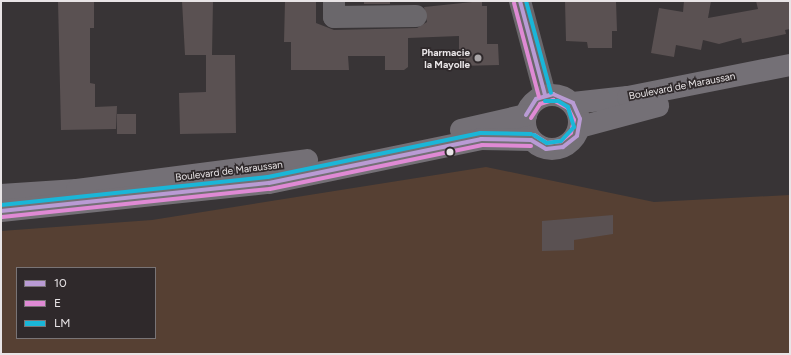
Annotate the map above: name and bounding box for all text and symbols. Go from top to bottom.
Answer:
place label: Pharmacie la Mayolle [421,46,470,70]
marker: Pharmacie la Mayolle [473,53,483,63]
street label: Boulevard de Maraussan [628,70,736,102]
unlabelled marker [445,147,455,157]
street label: Boulevard de Maraussan [175,158,283,184]
legend [16,267,156,339]
text: 10 [54,276,67,290]
text: E [54,296,61,310]
text: LM [54,316,70,330]

